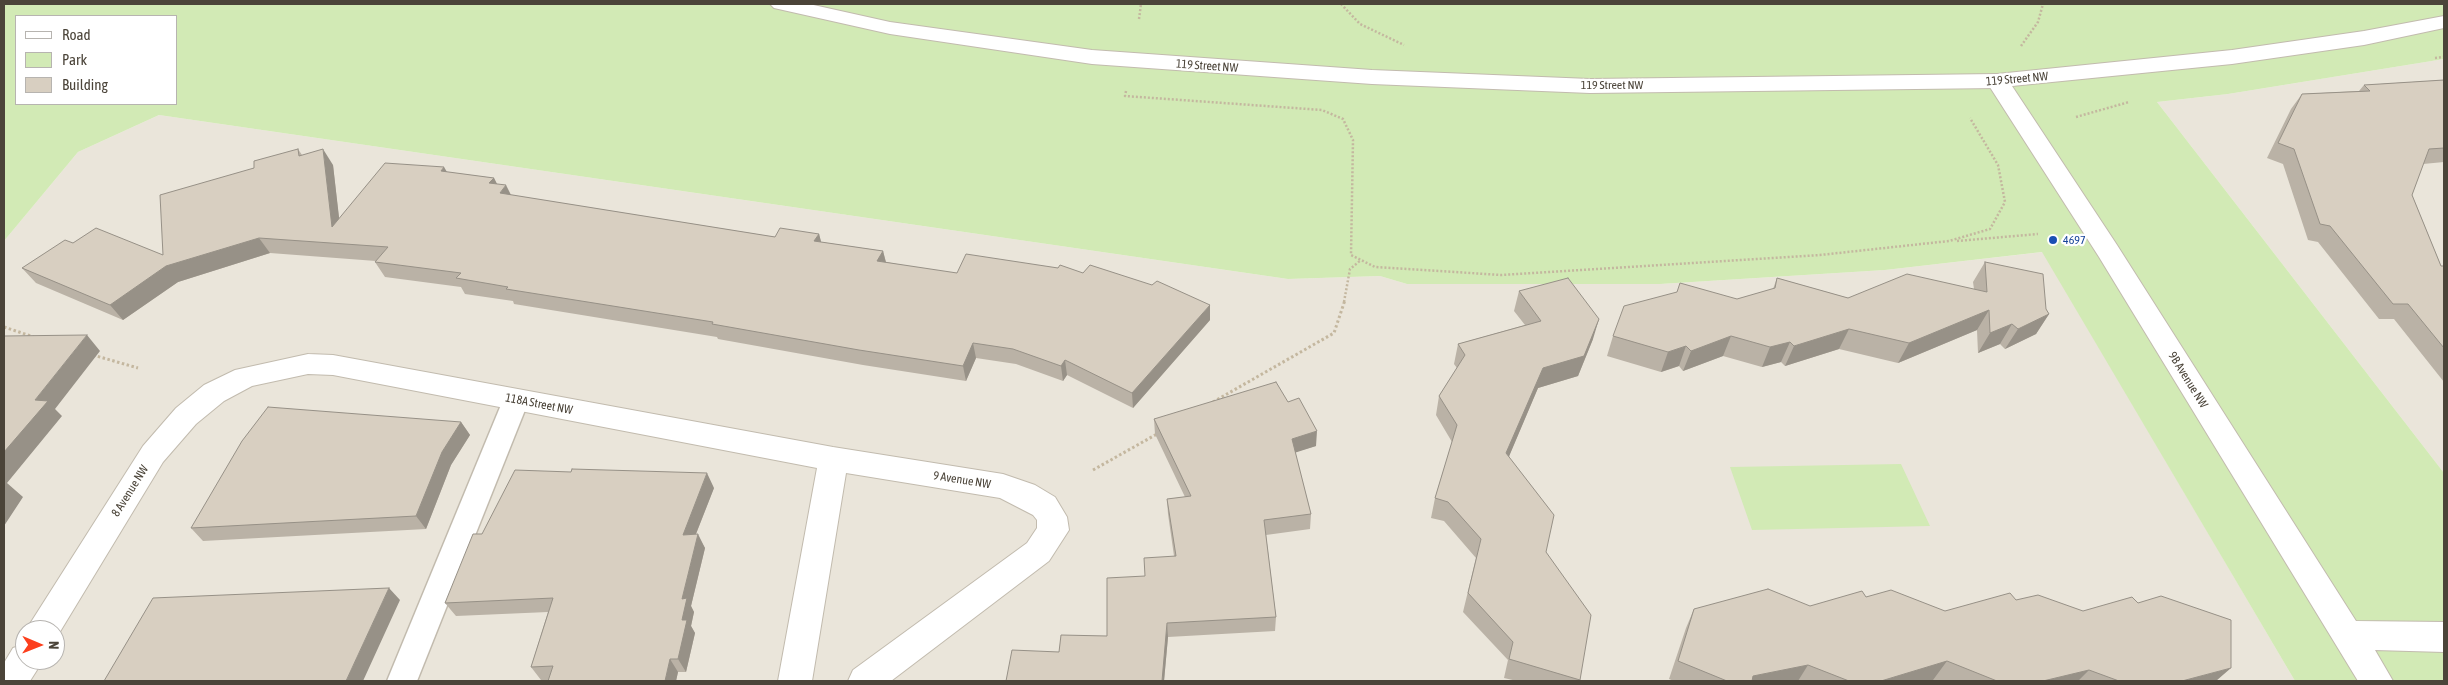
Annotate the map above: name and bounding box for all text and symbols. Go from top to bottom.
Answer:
legend [15,15,178,105]
text: Road [62,26,91,43]
text: Park [62,51,87,68]
street label: 119 Street NW [1175,57,1239,75]
street label: 119 Street NW [1985,69,2049,89]
text: Building [62,76,108,93]
street label: 119 Street NW [1581,78,1643,92]
place label: 4697 [2063,233,2086,247]
marker: 4697 [2047,234,2059,246]
street label: 9B Avenue NW [2165,349,2211,411]
street label: 118A Street NW [504,390,574,418]
street label: 8 Avenue NW [109,463,151,519]
street label: 9 Avenue NW [932,468,992,492]
north arrow [15,620,65,670]
text: N [46,641,62,650]

